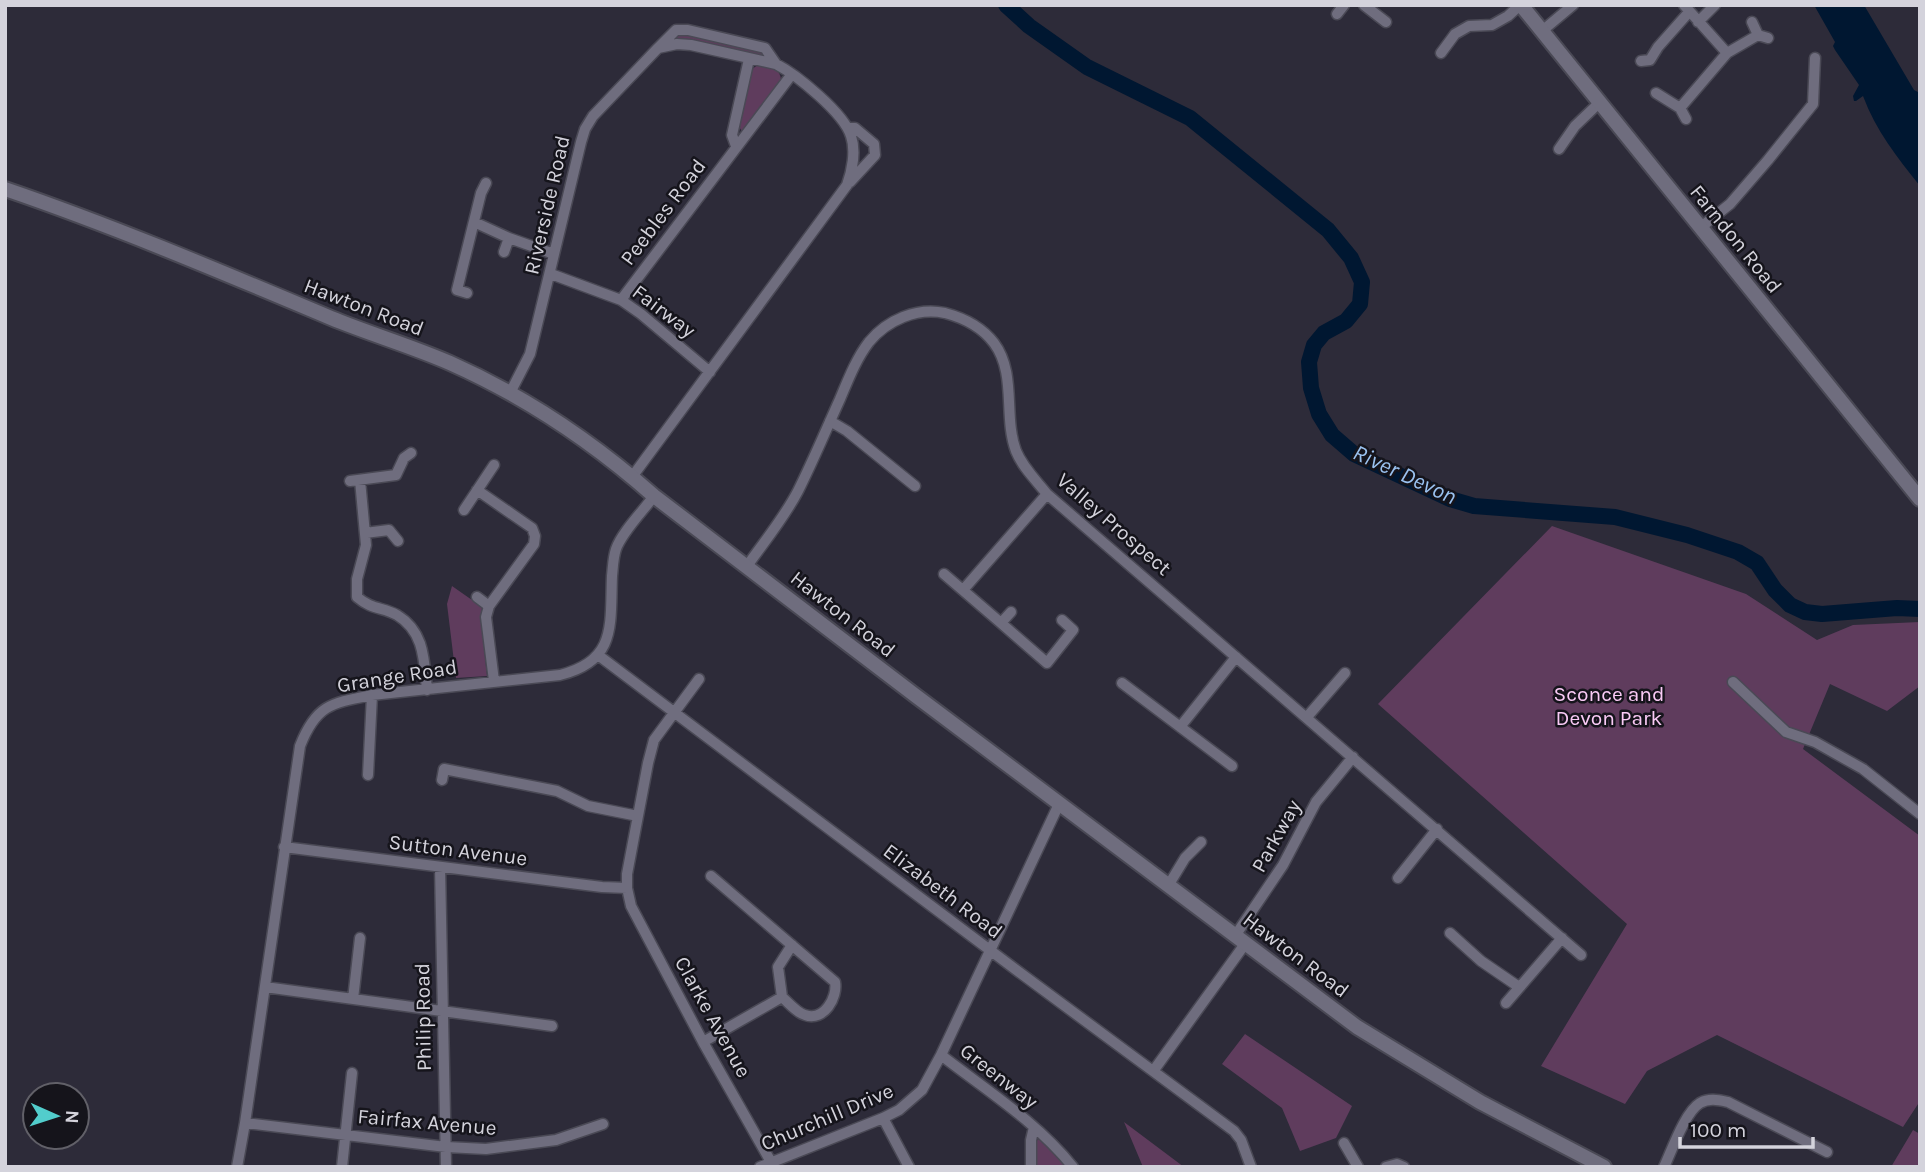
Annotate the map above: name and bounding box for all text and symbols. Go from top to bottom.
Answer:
street label: Riverside Road [519,133,575,277]
street label: Peebles Road [615,154,711,270]
street label: Farndon Road [1685,180,1787,298]
street label: Hawton Road [301,273,427,341]
street label: Fairway [628,280,700,343]
water label: River Devon [1349,439,1461,510]
street label: Valley Prospect [1052,468,1176,580]
street label: Hawton Road [786,566,900,662]
street label: Grange Road [335,655,459,697]
park label: Sconce and Devon Park [1554,682,1664,730]
street label: Parkway [1246,795,1306,876]
street label: Sutton Avenue [387,830,529,870]
street label: Elizabeth Road [879,839,1007,943]
street label: Hawton Road [1238,907,1354,1003]
street label: Clarke Avenue [670,952,756,1082]
street label: Philip Road [410,963,436,1071]
street label: Greenway [955,1038,1043,1114]
street label: Churchill Drive [757,1078,897,1156]
north arrow [21,1081,91,1151]
street label: Fairfax Avenue [356,1104,498,1140]
scale bar [1680,1106,1813,1150]
text: N [61,1109,83,1124]
text: 100 m [1690,1118,1747,1142]

